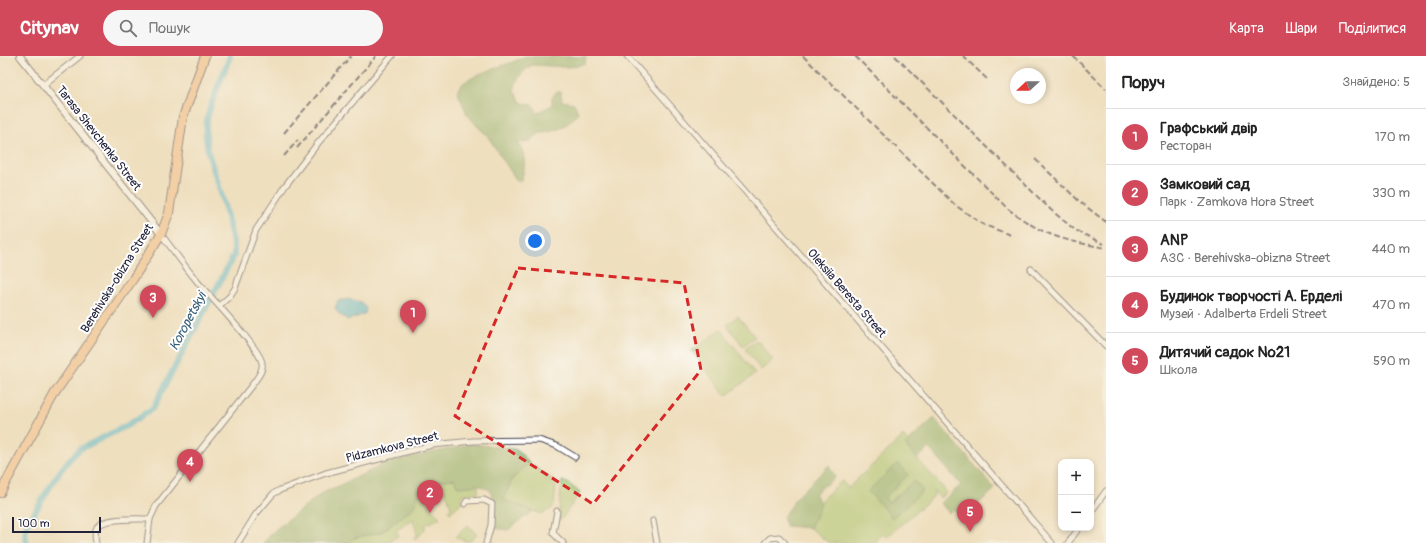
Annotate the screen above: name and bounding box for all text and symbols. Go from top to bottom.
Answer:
search box [103,10,383,46]
text: Citynav [20,16,79,40]
icon: search [117,17,139,39]
text: Пошук [149,19,191,38]
text: Карта [1229,20,1264,37]
text: Шари [1286,20,1317,37]
text: Поділитися [1339,20,1406,37]
north arrow [1010,68,1046,104]
text: Поруч [1122,72,1165,93]
text: Знайдено: 5 [1342,74,1410,90]
street label: Tarasa Shevchenka Street [53,83,144,194]
text: Графський двір [1160,119,1257,138]
text: 1 [1132,129,1138,145]
text: 170 m [1375,129,1410,145]
text: Ресторан [1160,138,1211,154]
text: Замковий сад [1160,175,1250,194]
text: 2 [1131,185,1139,201]
text: 330 m [1372,185,1410,201]
text: Парк · Zamkova Hora Street [1160,194,1314,210]
street label: Berehivska-obizna Street [78,221,157,336]
your location [525,231,545,251]
text: ANP [1160,231,1188,250]
text: 3 [1131,241,1139,257]
text: 440 m [1372,241,1410,257]
street label: Oleksiia Beresta Street [804,246,889,341]
text: АЗС · Berehivska-obizna Street [1160,250,1330,266]
pin: 3 [140,285,166,318]
water label: Koropetskyi [166,287,211,353]
text: Будинок творчості А. Ерделі [1160,287,1342,306]
text: 4 [1131,297,1139,313]
text: 470 m [1372,297,1410,313]
pin: 1 [400,300,426,333]
text: Музей · Adalberta Erdeli Street [1160,306,1327,322]
text: Дитячий садок №21 [1160,343,1290,362]
text: 5 [1131,353,1139,369]
text: 590 m [1373,353,1410,369]
text: Школа [1160,362,1197,378]
street label: Pidzamkova Street [344,429,440,466]
pin: 4 [177,449,203,482]
map controls [1058,459,1094,531]
button: + [1058,459,1094,495]
pin: 2 [417,480,443,513]
button: − [1058,495,1094,531]
pin: 5 [957,499,983,532]
scale bar [12,515,101,534]
text: 100 m [18,517,49,530]

